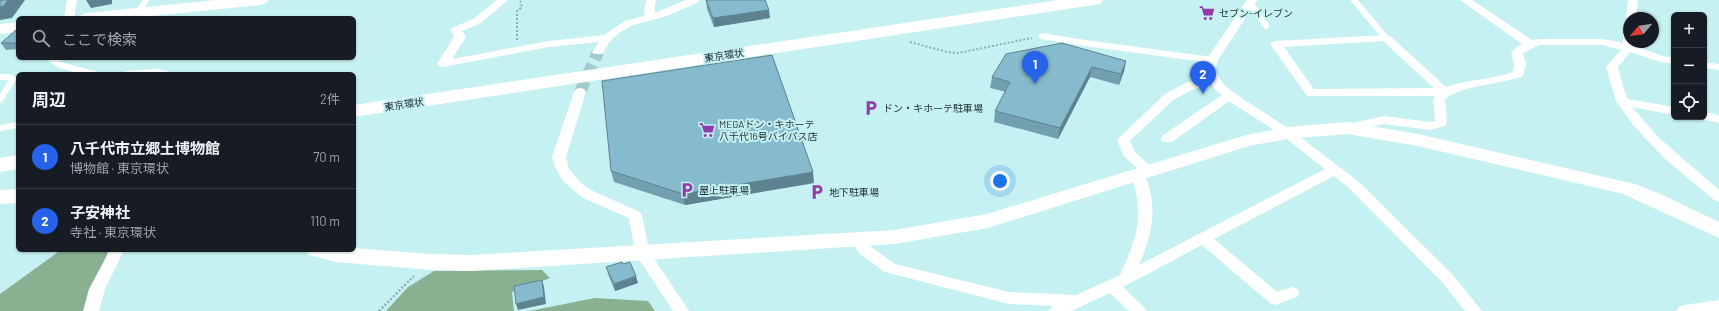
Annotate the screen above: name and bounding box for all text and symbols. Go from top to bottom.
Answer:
supermarket icon: セブン-イレブン [1198,4,1216,22]
place label: セブン-イレブン [1219,7,1293,19]
north arrow [1623,12,1659,48]
map controls [1671,12,1707,120]
button: + [1671,12,1707,48]
search box [16,16,356,60]
icon: search [30,27,52,49]
text: ここで検索 [62,30,137,48]
street label: 東京環状 [703,46,745,64]
button: − [1671,48,1707,84]
pin: 1 [1022,51,1048,84]
pin: 2 [1190,61,1216,94]
button: locate [1671,84,1707,120]
text: 周辺 [32,89,66,109]
text: 2件 [320,91,340,107]
street label: 東京環状 [383,95,425,113]
parking icon: ドン・キホーテ駐車場 [862,99,880,117]
place label: ドン・キホーテ駐車場 [883,102,983,114]
place label: MEGAドン・キホーテ 八千代16号バイパス店 [719,118,817,142]
supermarket icon: MEGAドン・キホーテ 八千代16号バイパス店 [698,121,716,139]
text: 八千代市立郷土博物館 [70,139,220,157]
text: 1 [43,149,47,165]
text: 70 m [313,149,340,165]
text: 博物館 · 東京環状 [70,160,169,176]
your location [990,171,1010,191]
parking icon: 屋上駐車場 [678,181,696,199]
parking icon: 地下駐車場 [808,183,826,201]
place label: 屋上駐車場 [699,184,749,196]
place label: 地下駐車場 [829,186,879,198]
text: 子安神社 [70,203,130,221]
text: 2 [41,213,49,229]
text: 110 m [310,213,340,229]
text: 寺社 · 東京環状 [70,224,156,240]

